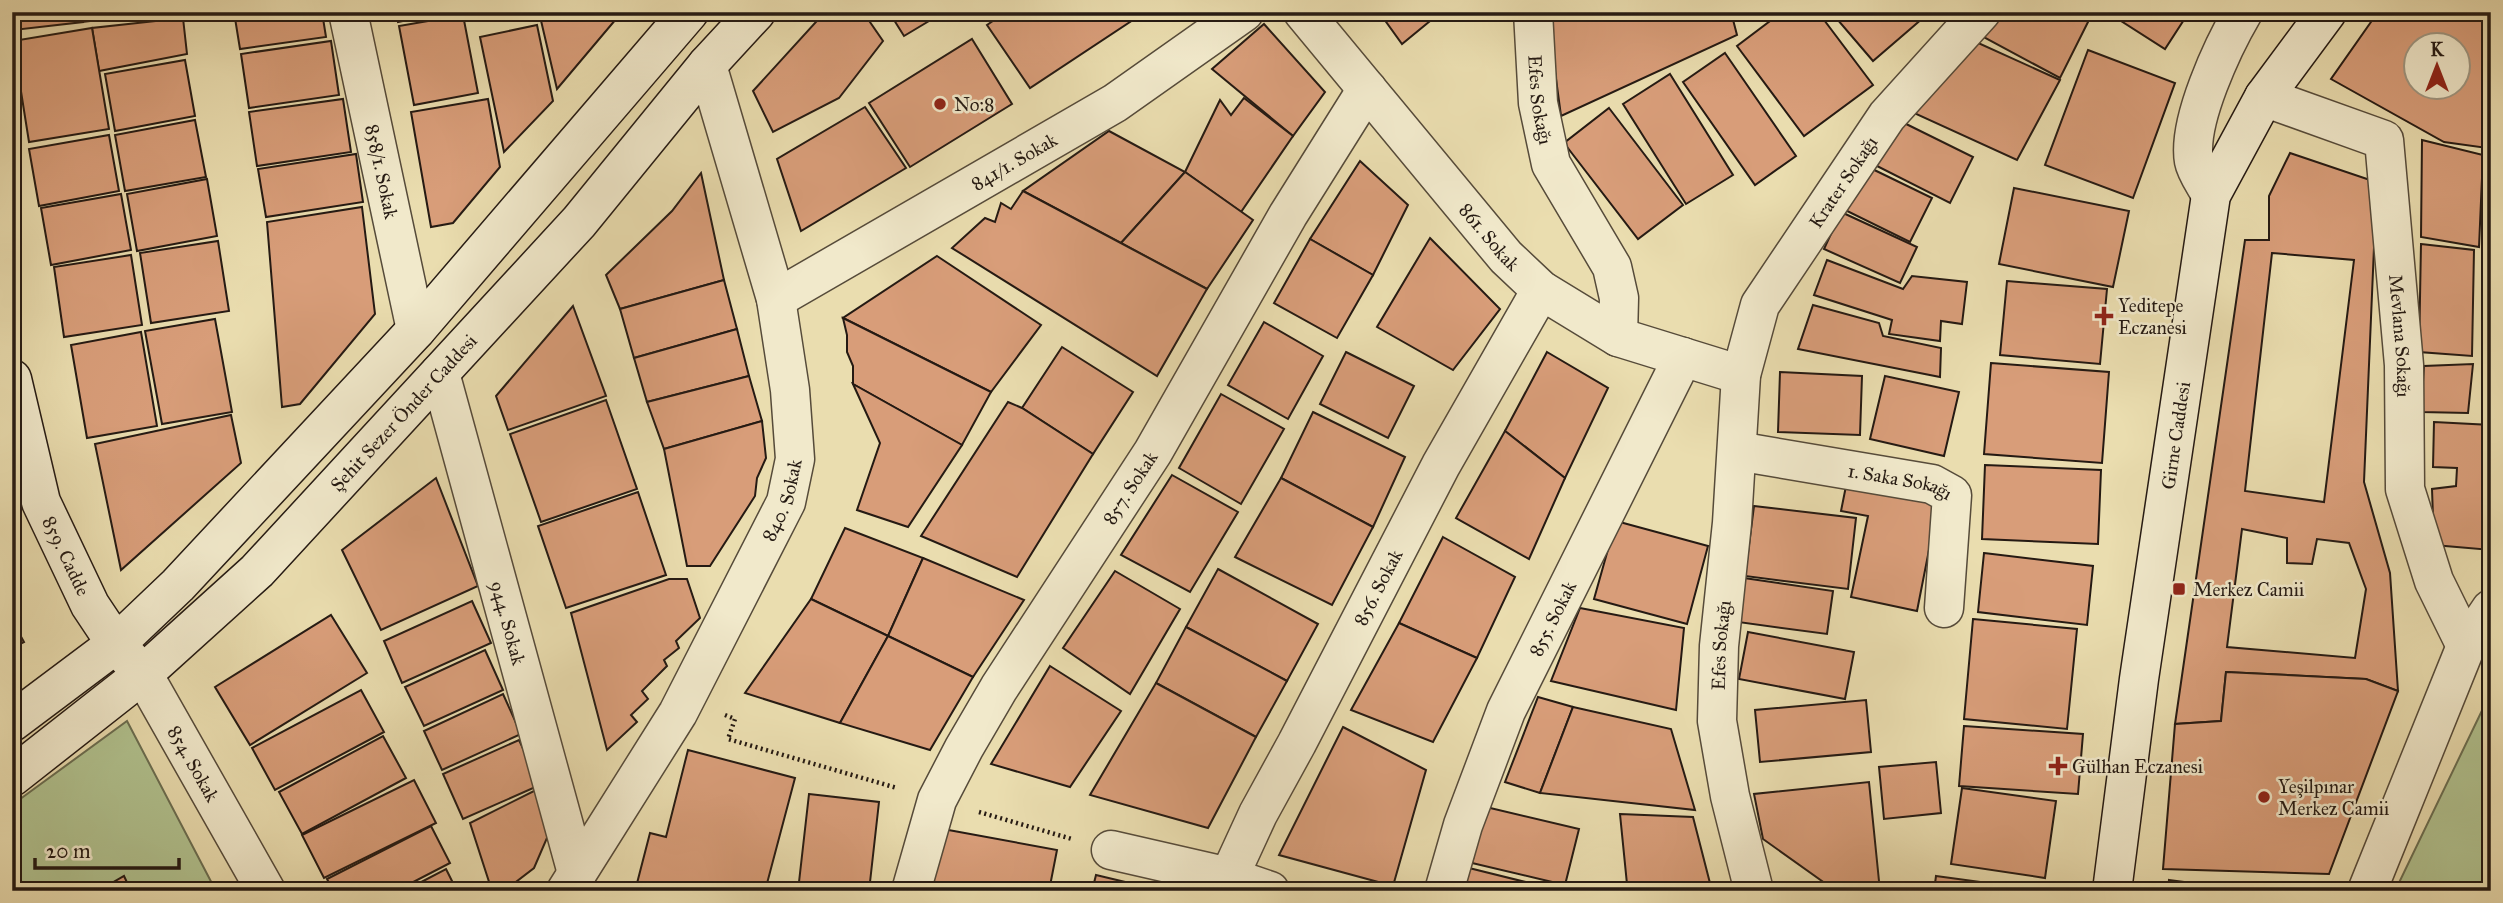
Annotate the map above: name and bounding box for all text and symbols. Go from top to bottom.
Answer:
north arrow [2402,32,2472,102]
text: K [2430,38,2445,61]
street label: Efes Sokağı [1524,54,1558,147]
place label: No:8 [954,93,994,116]
marker: No:8 [932,96,948,112]
street label: 858/1. Sokak [361,122,403,221]
street label: 841/1. Sokak [967,127,1061,195]
street label: Krater Sokağı [1804,131,1882,232]
street label: 861. Sokak [1454,198,1525,276]
street label: Mevlana Sokağı [2384,273,2416,397]
place label: Yeditepe Eczanesi [2118,294,2187,339]
marker: Yeditepe Eczanesi [2096,308,2112,324]
street label: Şehit Sezer Önder Caddesi [325,329,481,496]
street label: Girne Caddesi [2156,380,2195,491]
street label: 857. Sokak [1097,446,1162,529]
street label: 840. Sokak [756,457,806,545]
street label: 1. Saka Sokağı [1846,458,1957,505]
street label: 859. Cadde [38,512,95,599]
street label: 856. Sokak [1348,545,1407,629]
street label: 855. Sokak [1524,577,1581,660]
street label: 944. Sokak [486,578,531,668]
place label: Merkez Camii [2193,578,2304,601]
marker: Merkez Camii [2171,581,2187,597]
street label: Efes Sokağı [1706,599,1736,691]
street label: 854. Sokak [163,721,225,806]
place label: Gülhan Eczanesi [2072,755,2203,778]
marker: Gülhan Eczanesi [2050,758,2066,774]
place label: Yeşilpınar Merkez Camii [2278,775,2389,820]
marker: Yeşilpınar Merkez Camii [2256,789,2272,805]
scale bar [35,826,178,870]
text: 20 m [46,838,91,864]

